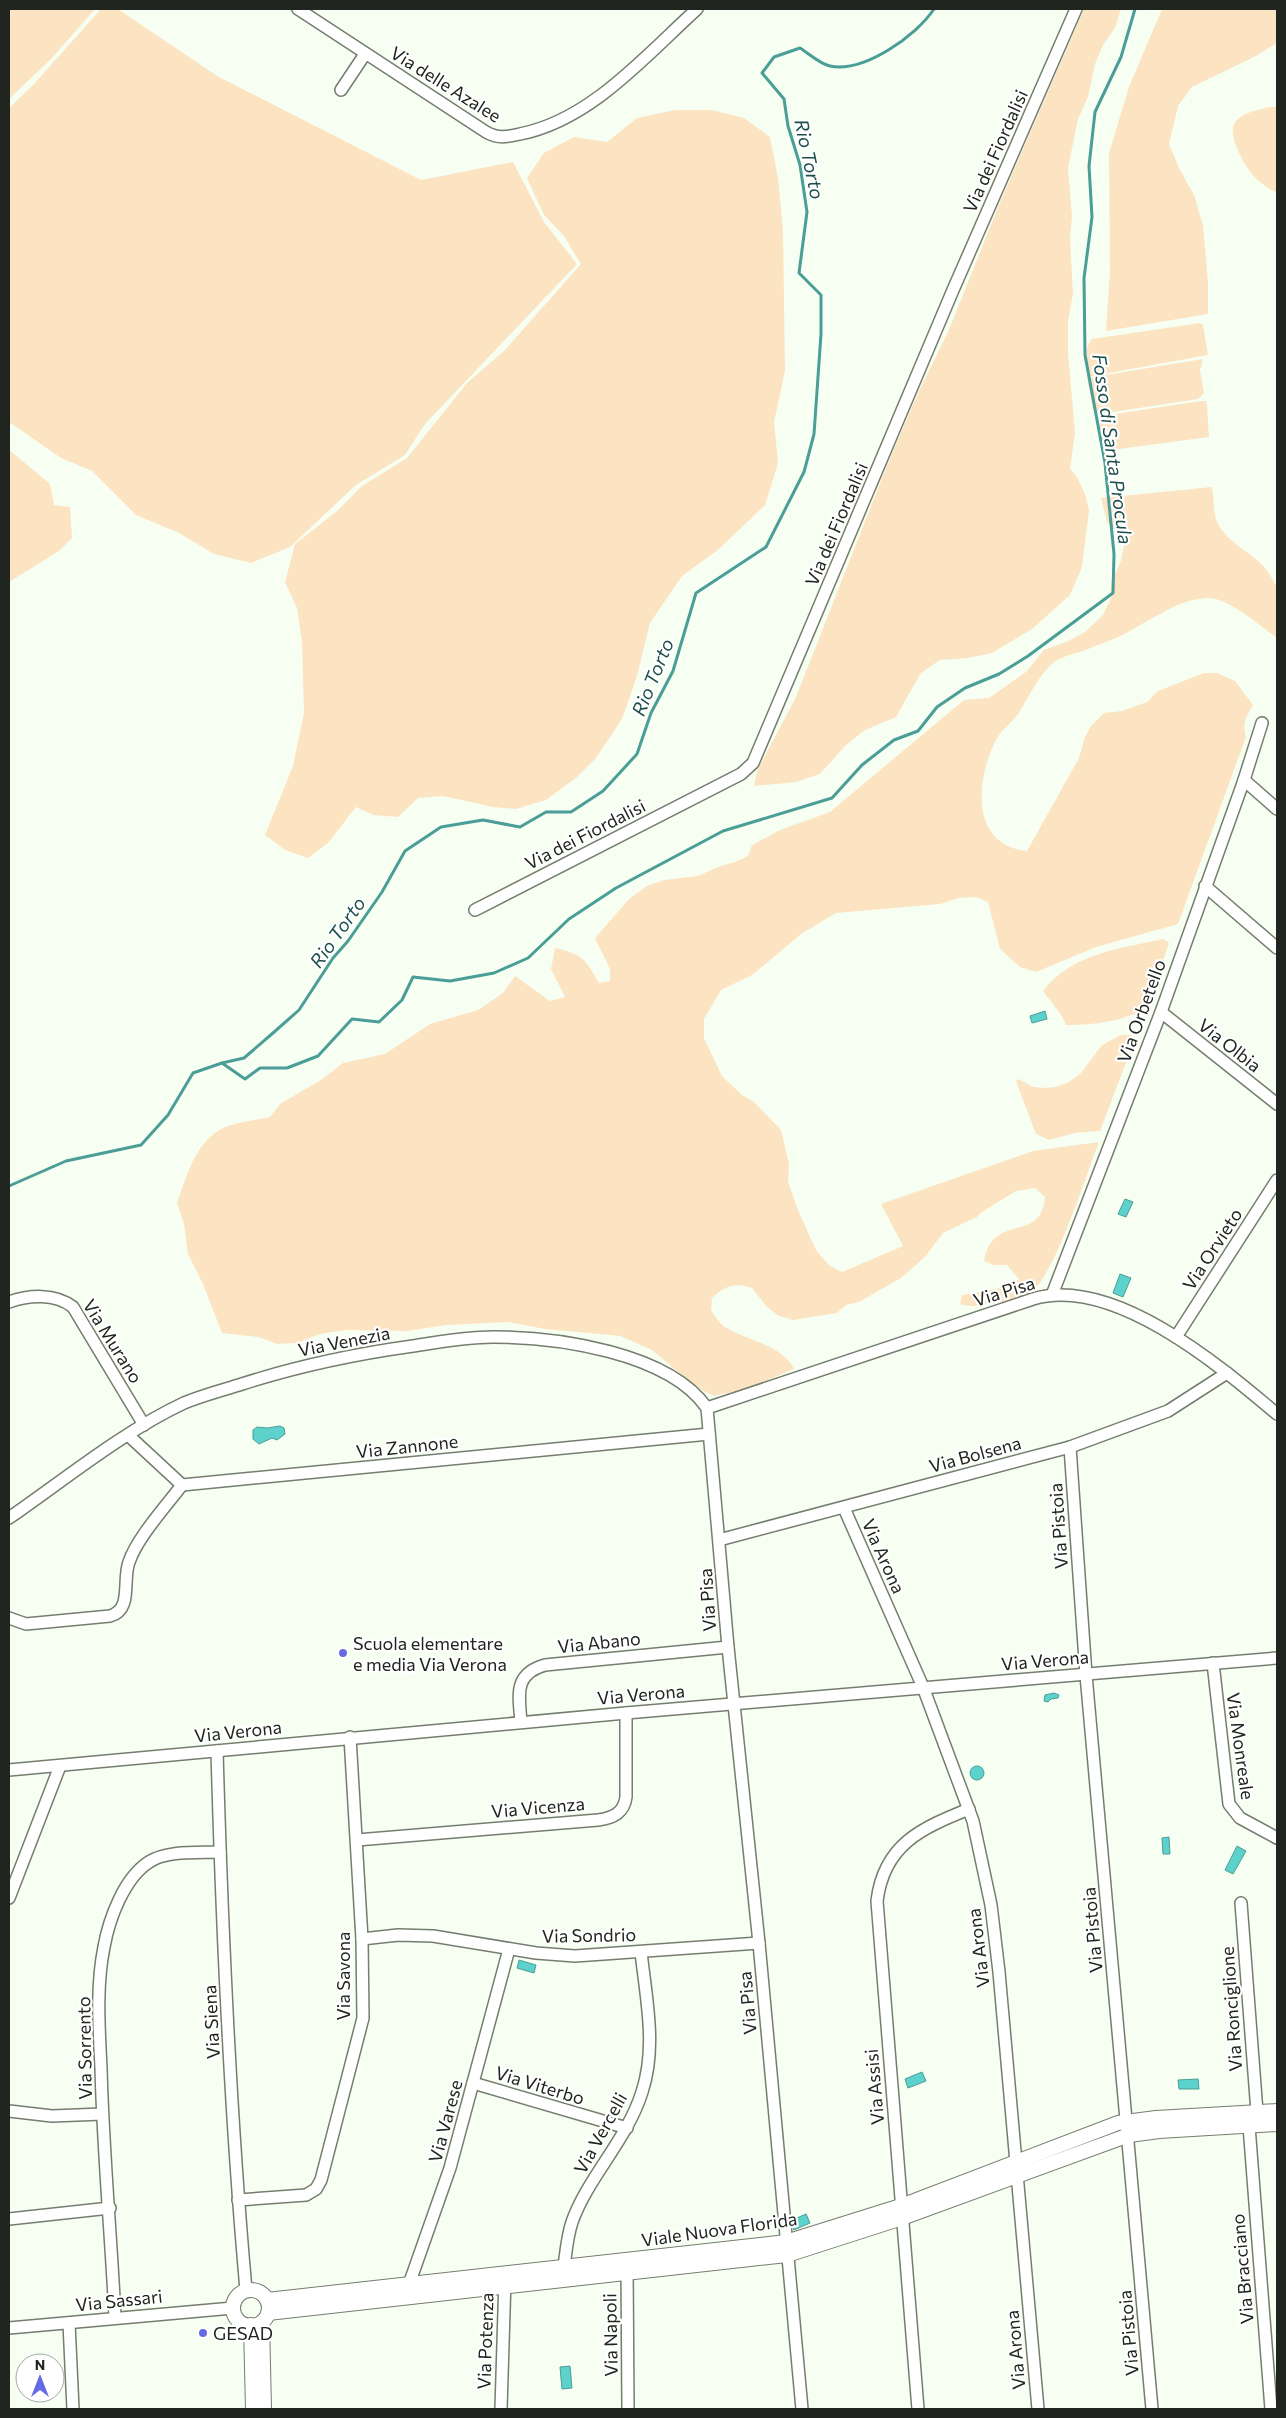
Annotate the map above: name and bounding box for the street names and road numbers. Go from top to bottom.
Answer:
street label: Via delle Azalee [387,41,505,127]
street label: Via dei Fiordalisi [958,86,1032,216]
street label: Via dei Fiordalisi [800,459,872,589]
street label: Via dei Fiordalisi [521,794,649,874]
street label: Via Orbetello [1112,956,1170,1066]
street label: Via Olbia [1194,1014,1266,1076]
street label: Via Orvieto [1177,1204,1247,1294]
street label: Via Pisa [970,1271,1038,1311]
street label: Via Murano [79,1295,147,1387]
street label: Via Venezia [296,1321,392,1361]
street label: Via Zannone [355,1430,459,1462]
street label: Via Bolsena [927,1431,1023,1477]
street label: Via Pistoia [1044,1482,1072,1570]
street label: Via Arona [858,1515,910,1597]
street label: Via Pisa [694,1568,720,1632]
street label: Via Abano [556,1627,642,1657]
street label: Via Verona [1000,1645,1090,1675]
street label: Via Verona [596,1679,686,1709]
street label: Via Monreale [1223,1691,1259,1801]
street label: Via Verona [193,1715,283,1747]
street label: Via Vicenza [490,1792,586,1822]
street label: Via Pistoia [1077,1886,1107,1974]
street label: Via Arona [962,1907,994,1989]
street label: Via Sondrio [542,1923,636,1947]
street label: Via Savona [332,1931,354,2021]
street label: Via Ronciglione [1216,1946,1246,2072]
street label: Via Pisa [733,1970,761,2036]
street label: Via Siena [198,1984,224,2060]
street label: Via Sorrento [72,1996,96,2100]
street label: Via Assisi [860,2048,888,2126]
street label: Via Viterbo [493,2061,587,2109]
street label: Via Varese [423,2077,467,2165]
street label: Via Vercelli [569,2089,631,2177]
street label: Viale Nuova Florida [640,2207,798,2251]
street label: Via Bracciano [1226,2213,1258,2325]
street label: Via Sassari [74,2284,164,2316]
street label: Via Pistoia [1113,2289,1143,2377]
street label: Via Potenza [472,2292,498,2390]
street label: Via Napoli [598,2293,622,2377]
street label: Via Arona [1001,2309,1029,2391]

